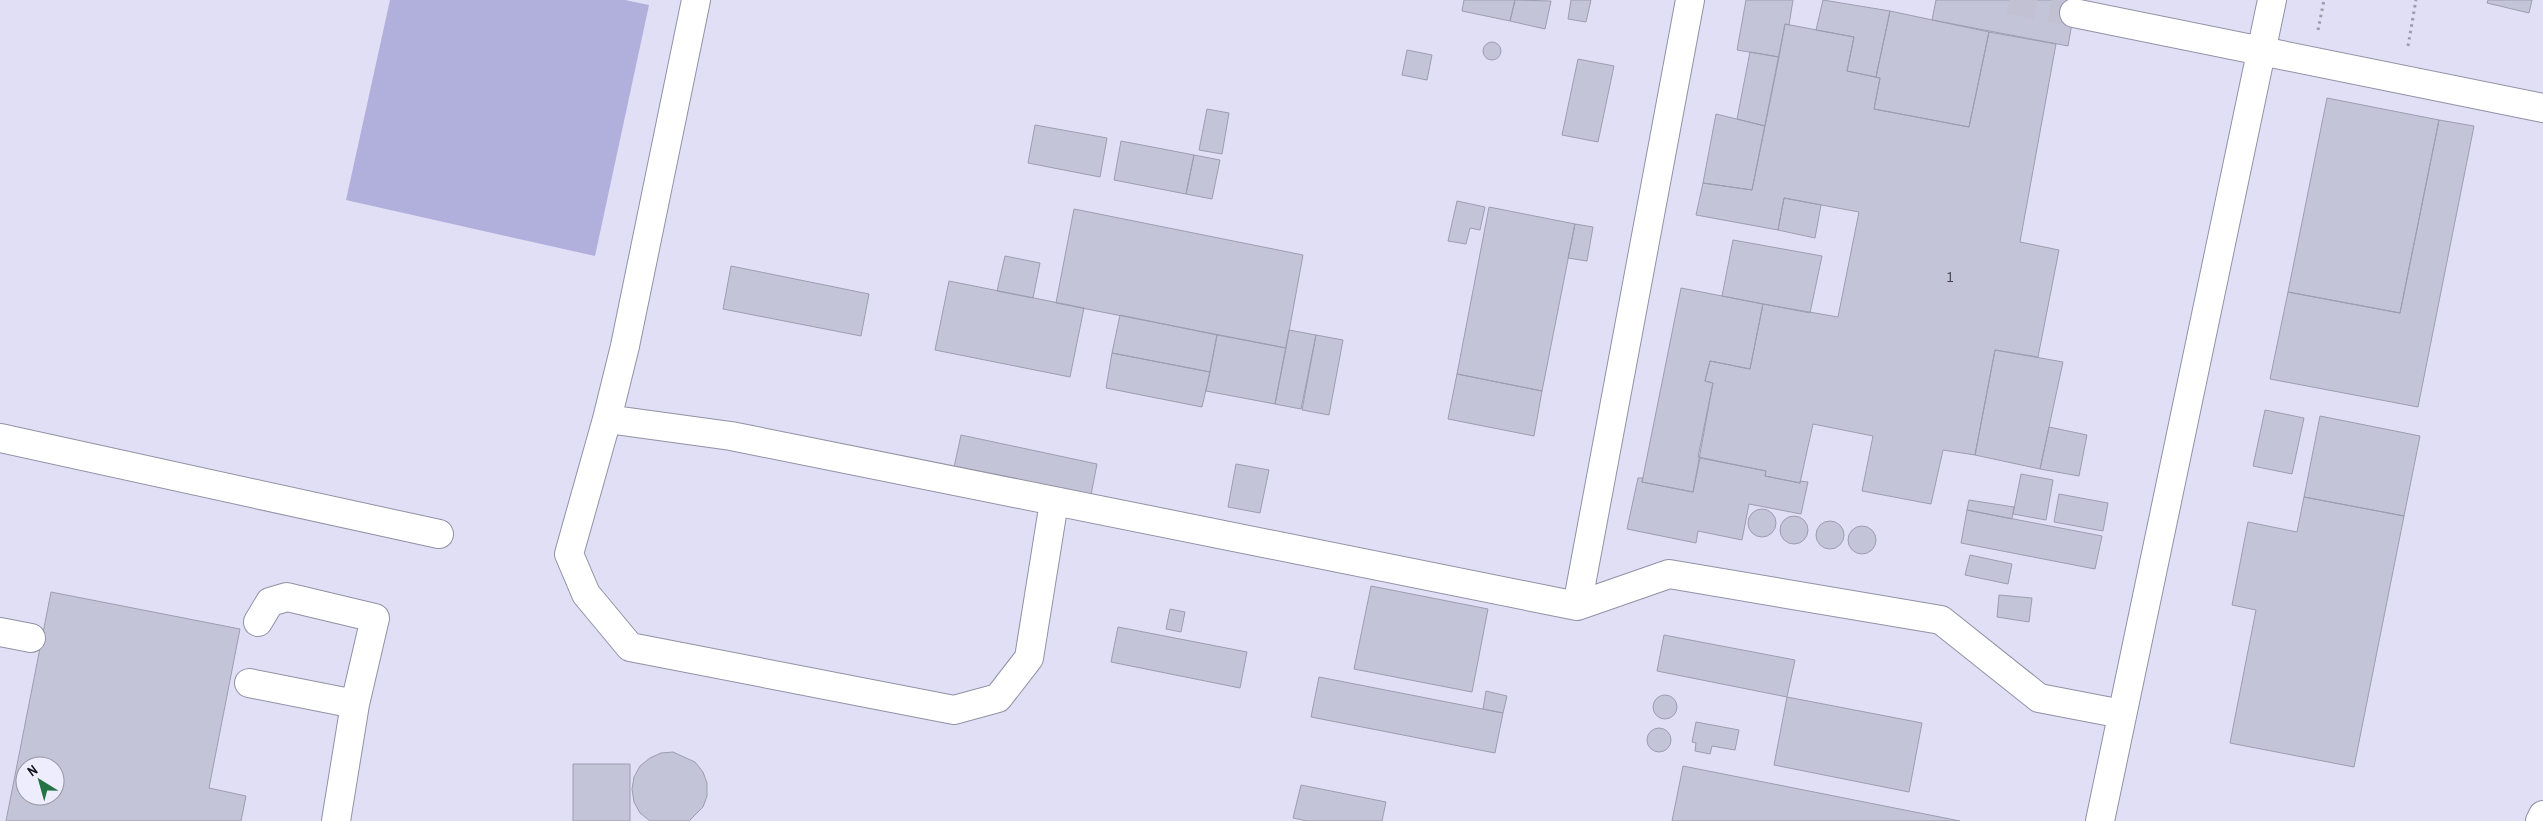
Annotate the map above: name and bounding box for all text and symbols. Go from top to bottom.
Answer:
house number: 1 [1947,268,1954,286]
north arrow [15,756,65,806]
text: N [23,761,41,780]

